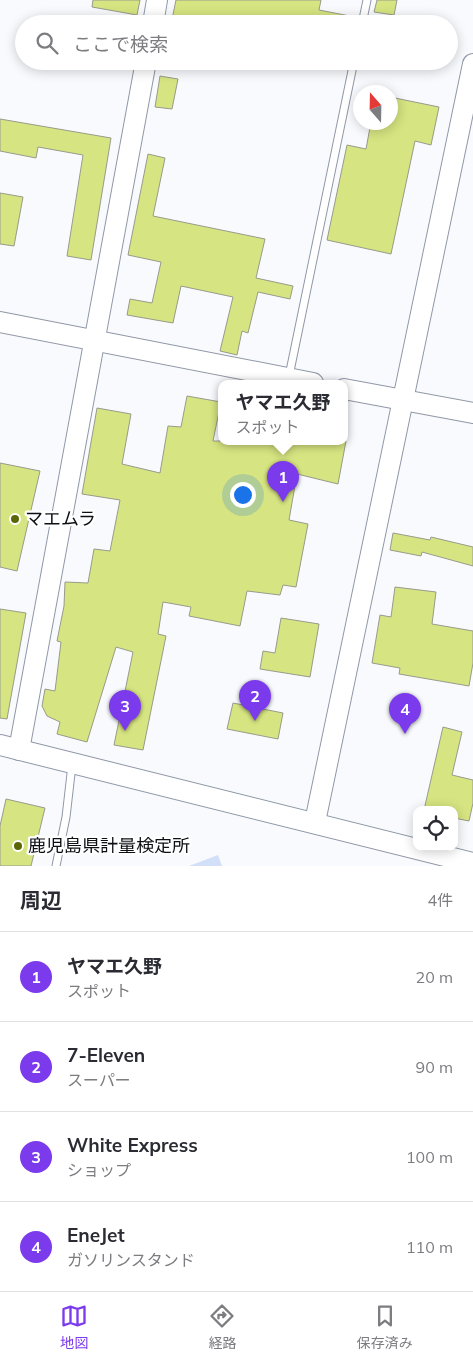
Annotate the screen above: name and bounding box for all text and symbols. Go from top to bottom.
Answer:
search box [15,15,458,70]
icon: search [33,29,61,57]
text: ここで検索 [73,32,168,56]
north arrow [353,85,398,130]
popup [218,380,348,445]
text: ヤマエ久野 [235,390,331,414]
text: スポット [235,417,300,437]
pin: 1 [267,461,299,502]
your location [230,482,256,508]
place label: マエムラ [25,507,96,530]
marker: マエムラ [9,513,21,525]
pin: 2 [239,680,271,721]
pin: 3 [109,690,141,731]
pin: 4 [389,693,421,734]
map controls [413,806,458,851]
button: locate [413,806,458,851]
place label: 鹿児島県計量検定所 [28,834,190,857]
marker: 鹿児島県計量検定所 [12,840,24,852]
text: 周辺 [20,887,62,913]
text: 4件 [427,890,453,910]
text: ヤマエ久野 [67,954,162,978]
text: 1 [31,967,41,987]
text: 20 m [416,967,453,987]
text: スポット [67,981,131,1001]
text: 7-Eleven [67,1043,145,1067]
text: 2 [31,1057,41,1077]
text: 90 m [416,1057,453,1077]
text: スーパー [67,1070,131,1090]
text: White Express [67,1133,198,1157]
text: 3 [31,1147,41,1167]
text: 100 m [406,1147,453,1167]
text: ショップ [67,1160,131,1180]
text: EneJet [67,1223,125,1247]
text: 4 [31,1237,41,1257]
text: 110 m [406,1237,453,1257]
text: ガソリンスタンド [67,1250,195,1270]
tab: 地図 [60,1302,88,1352]
tab: 経路 [208,1302,236,1352]
tab: 保存済み [357,1302,413,1352]

